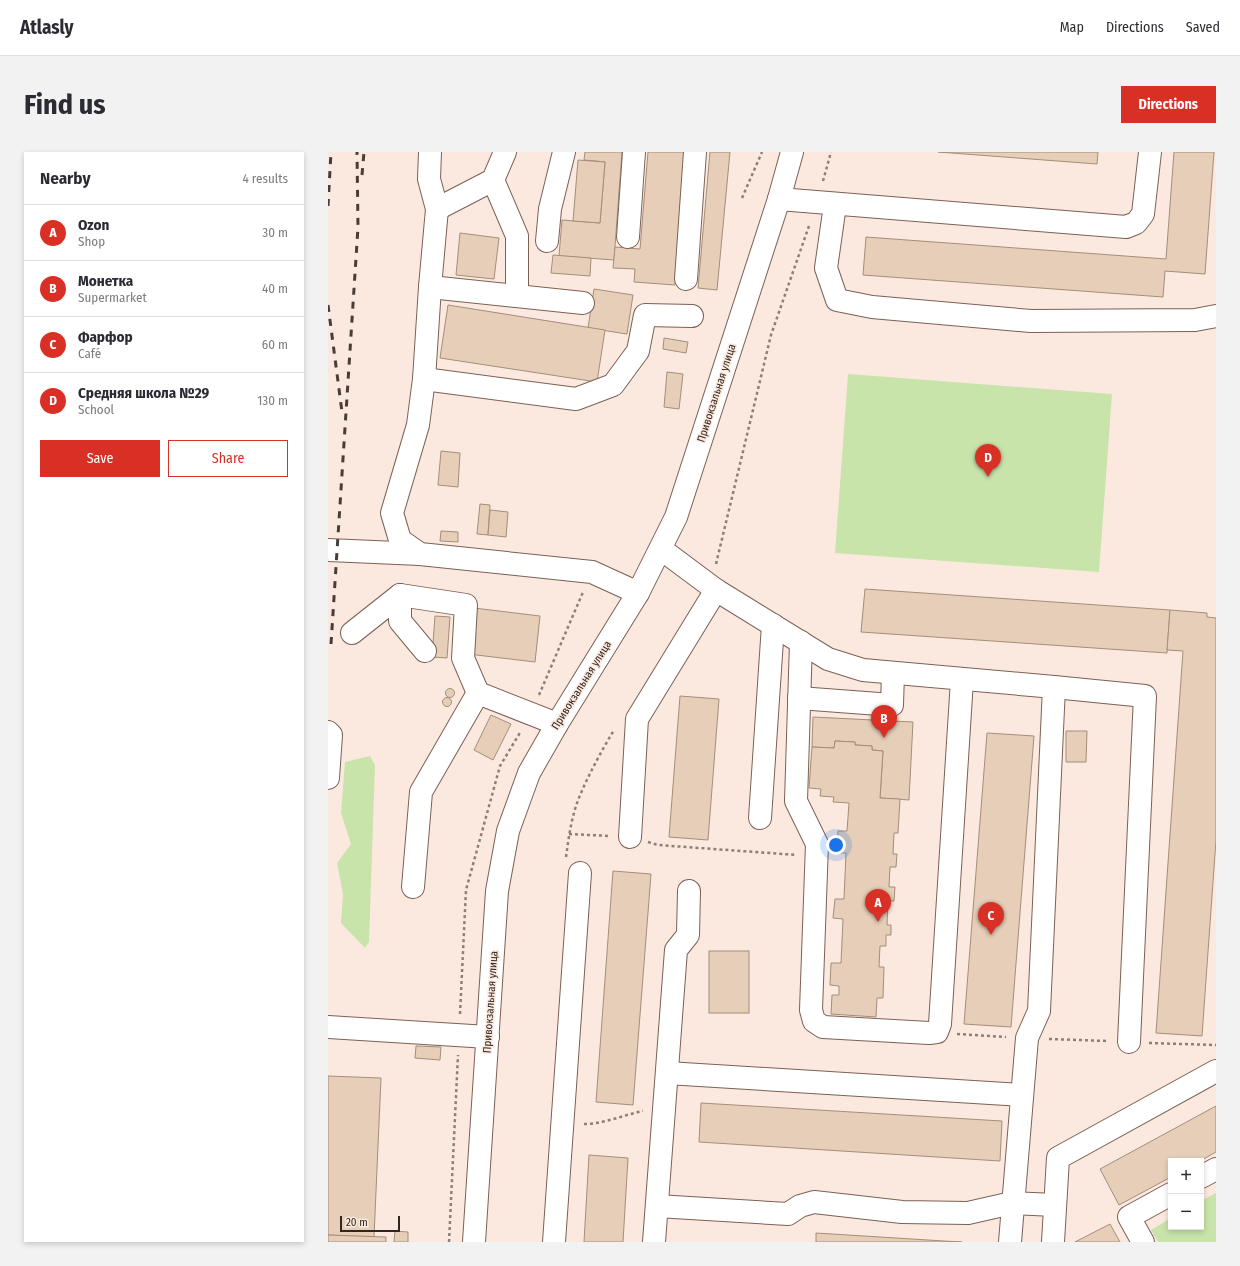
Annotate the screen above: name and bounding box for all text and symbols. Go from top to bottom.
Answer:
text: Atlasly [20,16,74,39]
text: Map [1060,19,1084,36]
text: Directions [1106,19,1164,36]
text: Saved [1186,19,1220,36]
button: Directions [1121,86,1216,123]
text: Find us [24,88,106,121]
text: Nearby [40,168,91,189]
text: 4 results [242,171,288,186]
text: Ozon [78,216,109,234]
text: A [49,225,57,240]
text: 30 m [262,225,288,240]
text: Shop [78,234,105,249]
text: Монетка [78,272,133,290]
text: B [49,281,57,296]
text: 40 m [262,281,288,296]
text: Supermarket [78,290,147,305]
text: Фарфор [78,328,133,346]
text: C [50,337,56,352]
text: 60 m [262,337,288,352]
street label: Привокзальная улица [694,342,739,444]
text: Café [78,346,101,361]
text: Средняя школа №29 [78,384,209,402]
text: D [49,393,57,408]
text: 130 m [257,393,288,408]
text: School [78,402,114,417]
button: Save [40,440,160,477]
button: Share [168,440,288,477]
pin: D [975,444,1001,477]
street label: Привокзальная улица [549,638,614,732]
pin: B [871,705,897,738]
your location [826,835,846,855]
pin: A [865,889,891,922]
pin: C [978,902,1004,935]
street label: Привокзальная улица [480,950,501,1054]
map controls [1168,1158,1204,1230]
button: + [1168,1158,1204,1194]
button: − [1168,1194,1204,1230]
scale bar [340,1214,400,1233]
text: 20 m [346,1216,368,1229]

